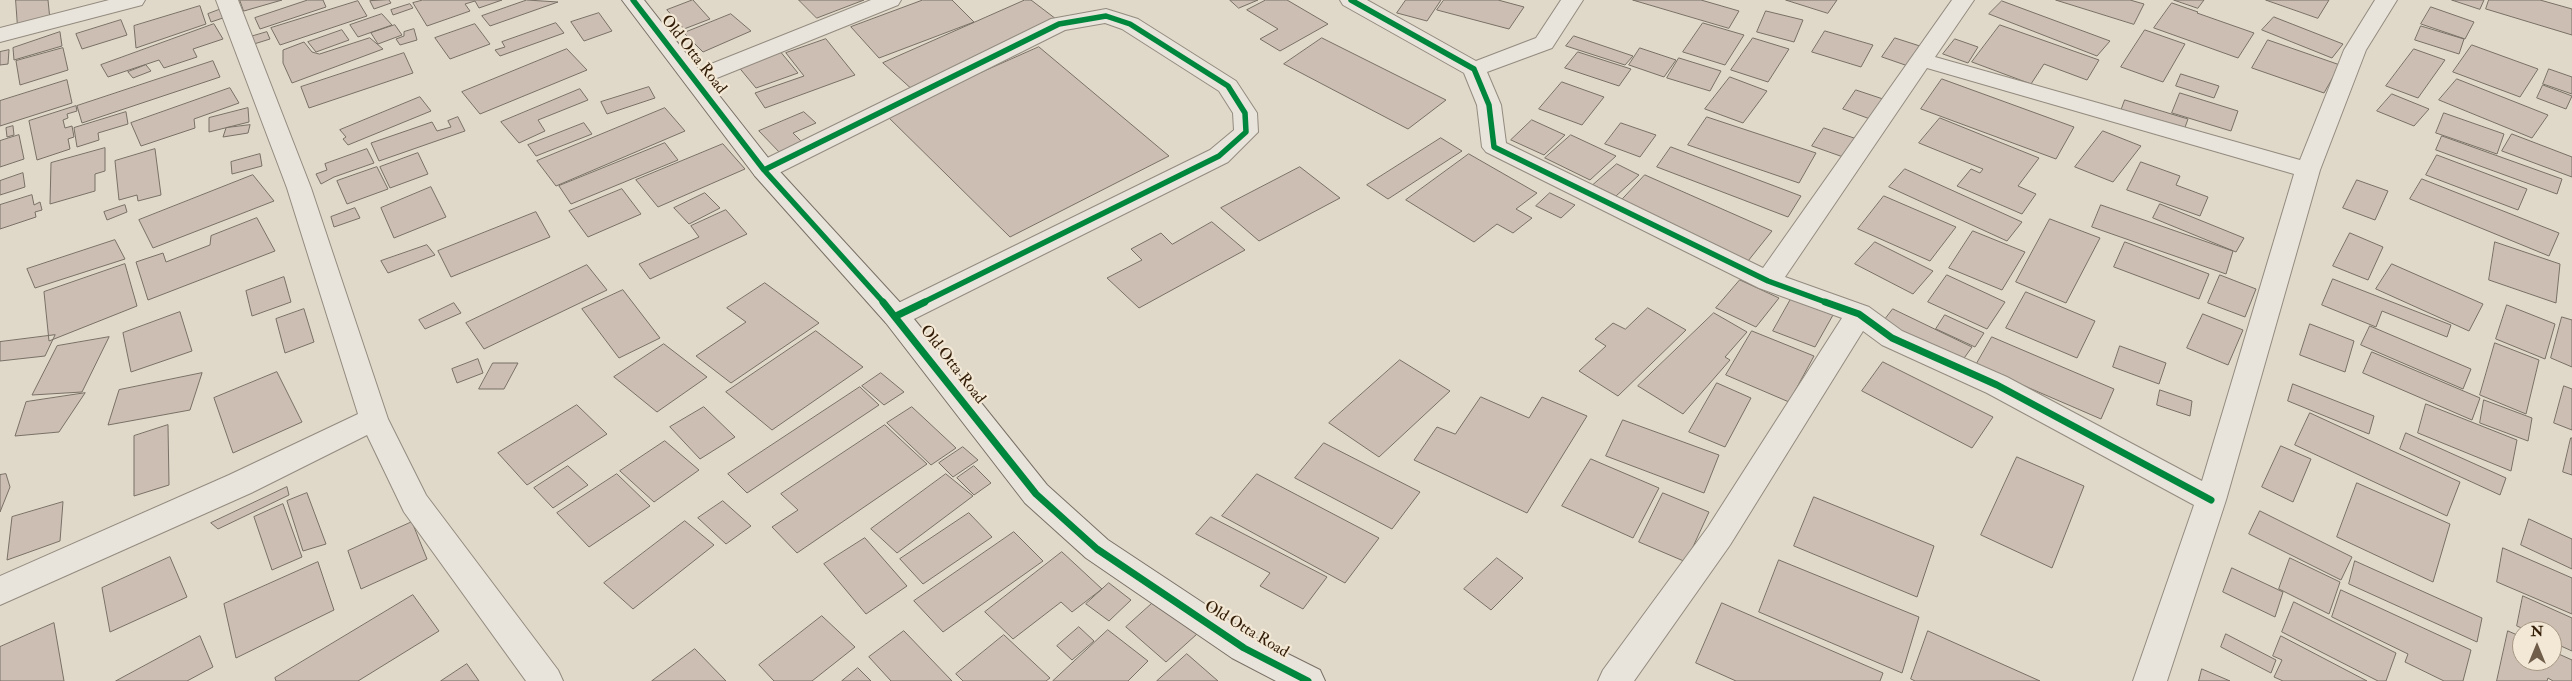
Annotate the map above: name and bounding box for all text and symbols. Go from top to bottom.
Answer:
street label: Old Otta Road [656,12,730,98]
street label: Old Otta Road [915,322,989,408]
street label: Old Otta Road [1200,597,1292,663]
north arrow [2512,621,2562,671]
text: N [2531,623,2543,640]

